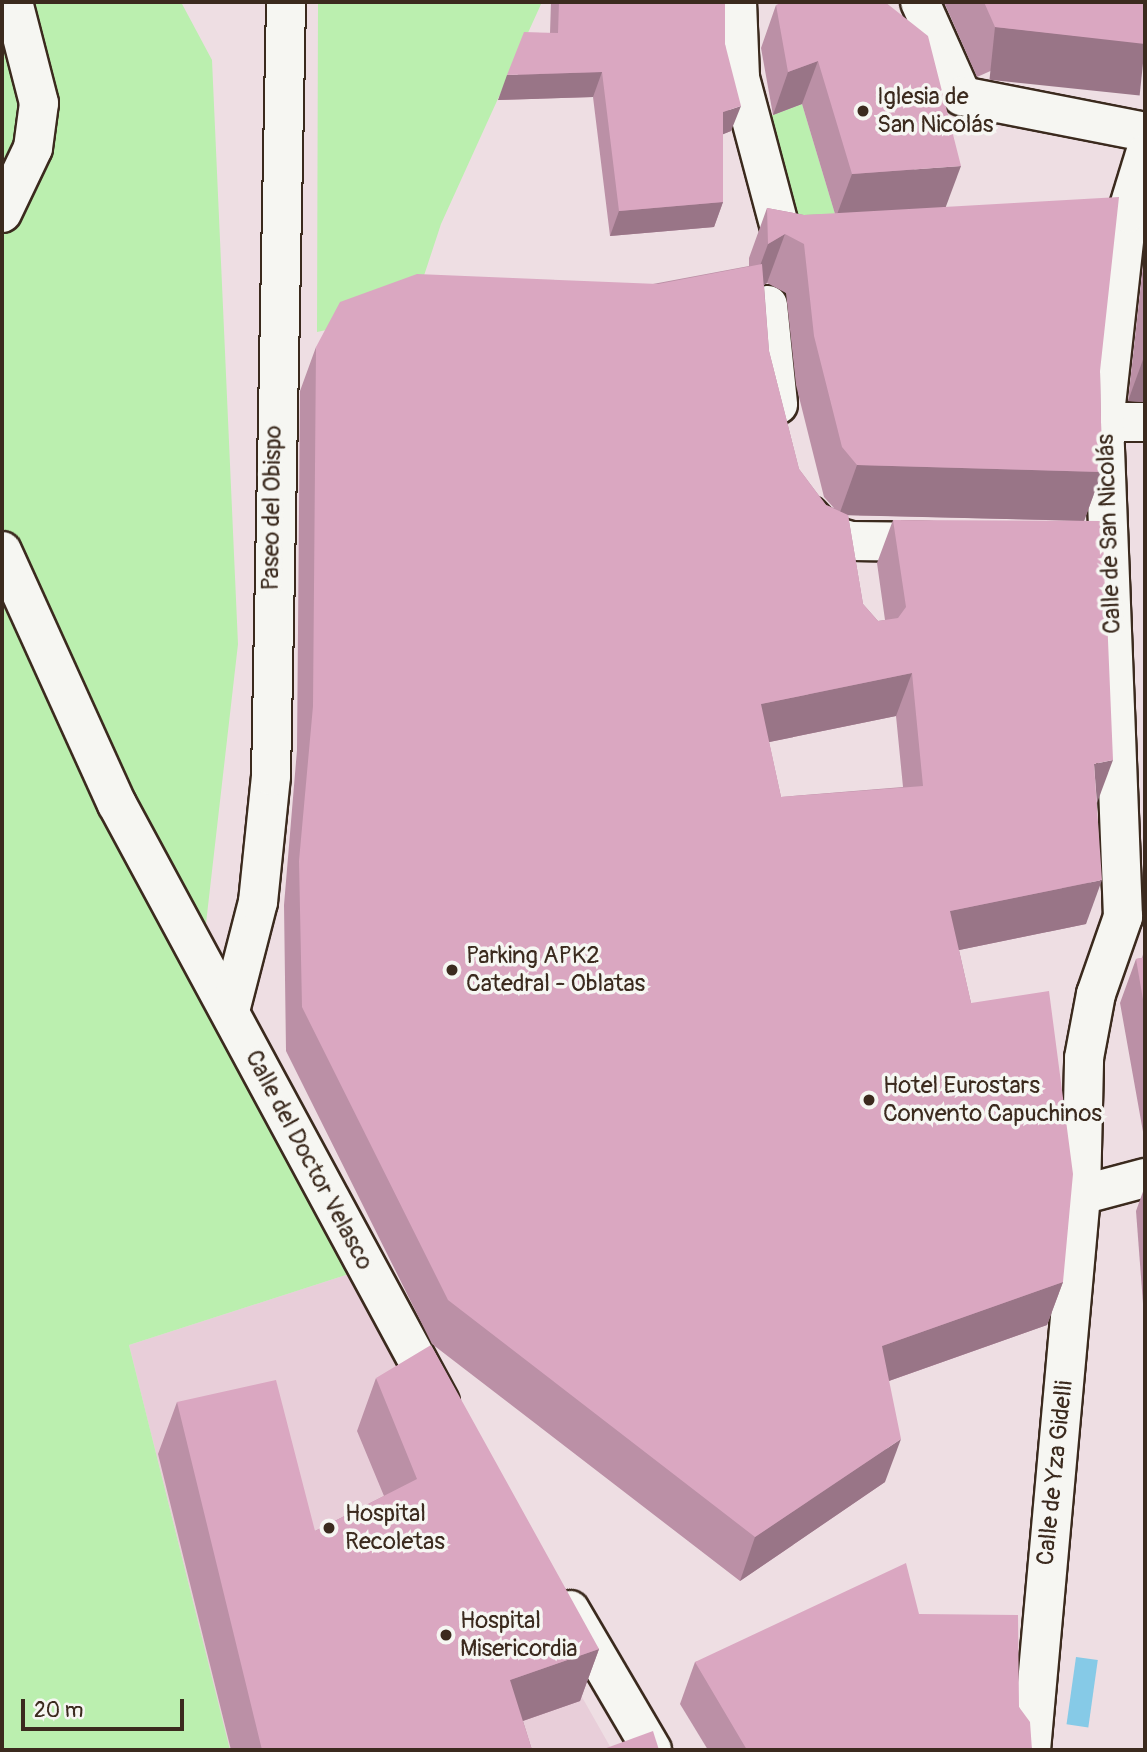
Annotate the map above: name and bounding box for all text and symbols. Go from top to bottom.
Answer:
place label: Iglesia de San Nicolás [877,83,993,139]
marker: Iglesia de San Nicolás [855,103,871,119]
street label: Paseo del Obispo [256,425,288,591]
street label: Calle de San Nicolás [1091,434,1127,634]
place label: Parking APK2 Catedral - Oblatas [466,942,645,998]
marker: Parking APK2 Catedral - Oblatas [444,962,460,978]
street label: Calle del Doctor Velasco [239,1045,379,1275]
place label: Hotel Eurostars Convento Capuchinos [883,1072,1102,1128]
marker: Hotel Eurostars Convento Capuchinos [861,1092,877,1108]
street label: Calle de Yza Gidelli [1031,1379,1079,1567]
place label: Hospital Recoletas [345,1500,445,1556]
marker: Hospital Recoletas [319,1518,339,1538]
place label: Hospital Misericordia [460,1607,577,1663]
marker: Hospital Misericordia [438,1627,454,1643]
scale bar [24,1686,187,1730]
text: 20 m [34,1697,83,1724]

